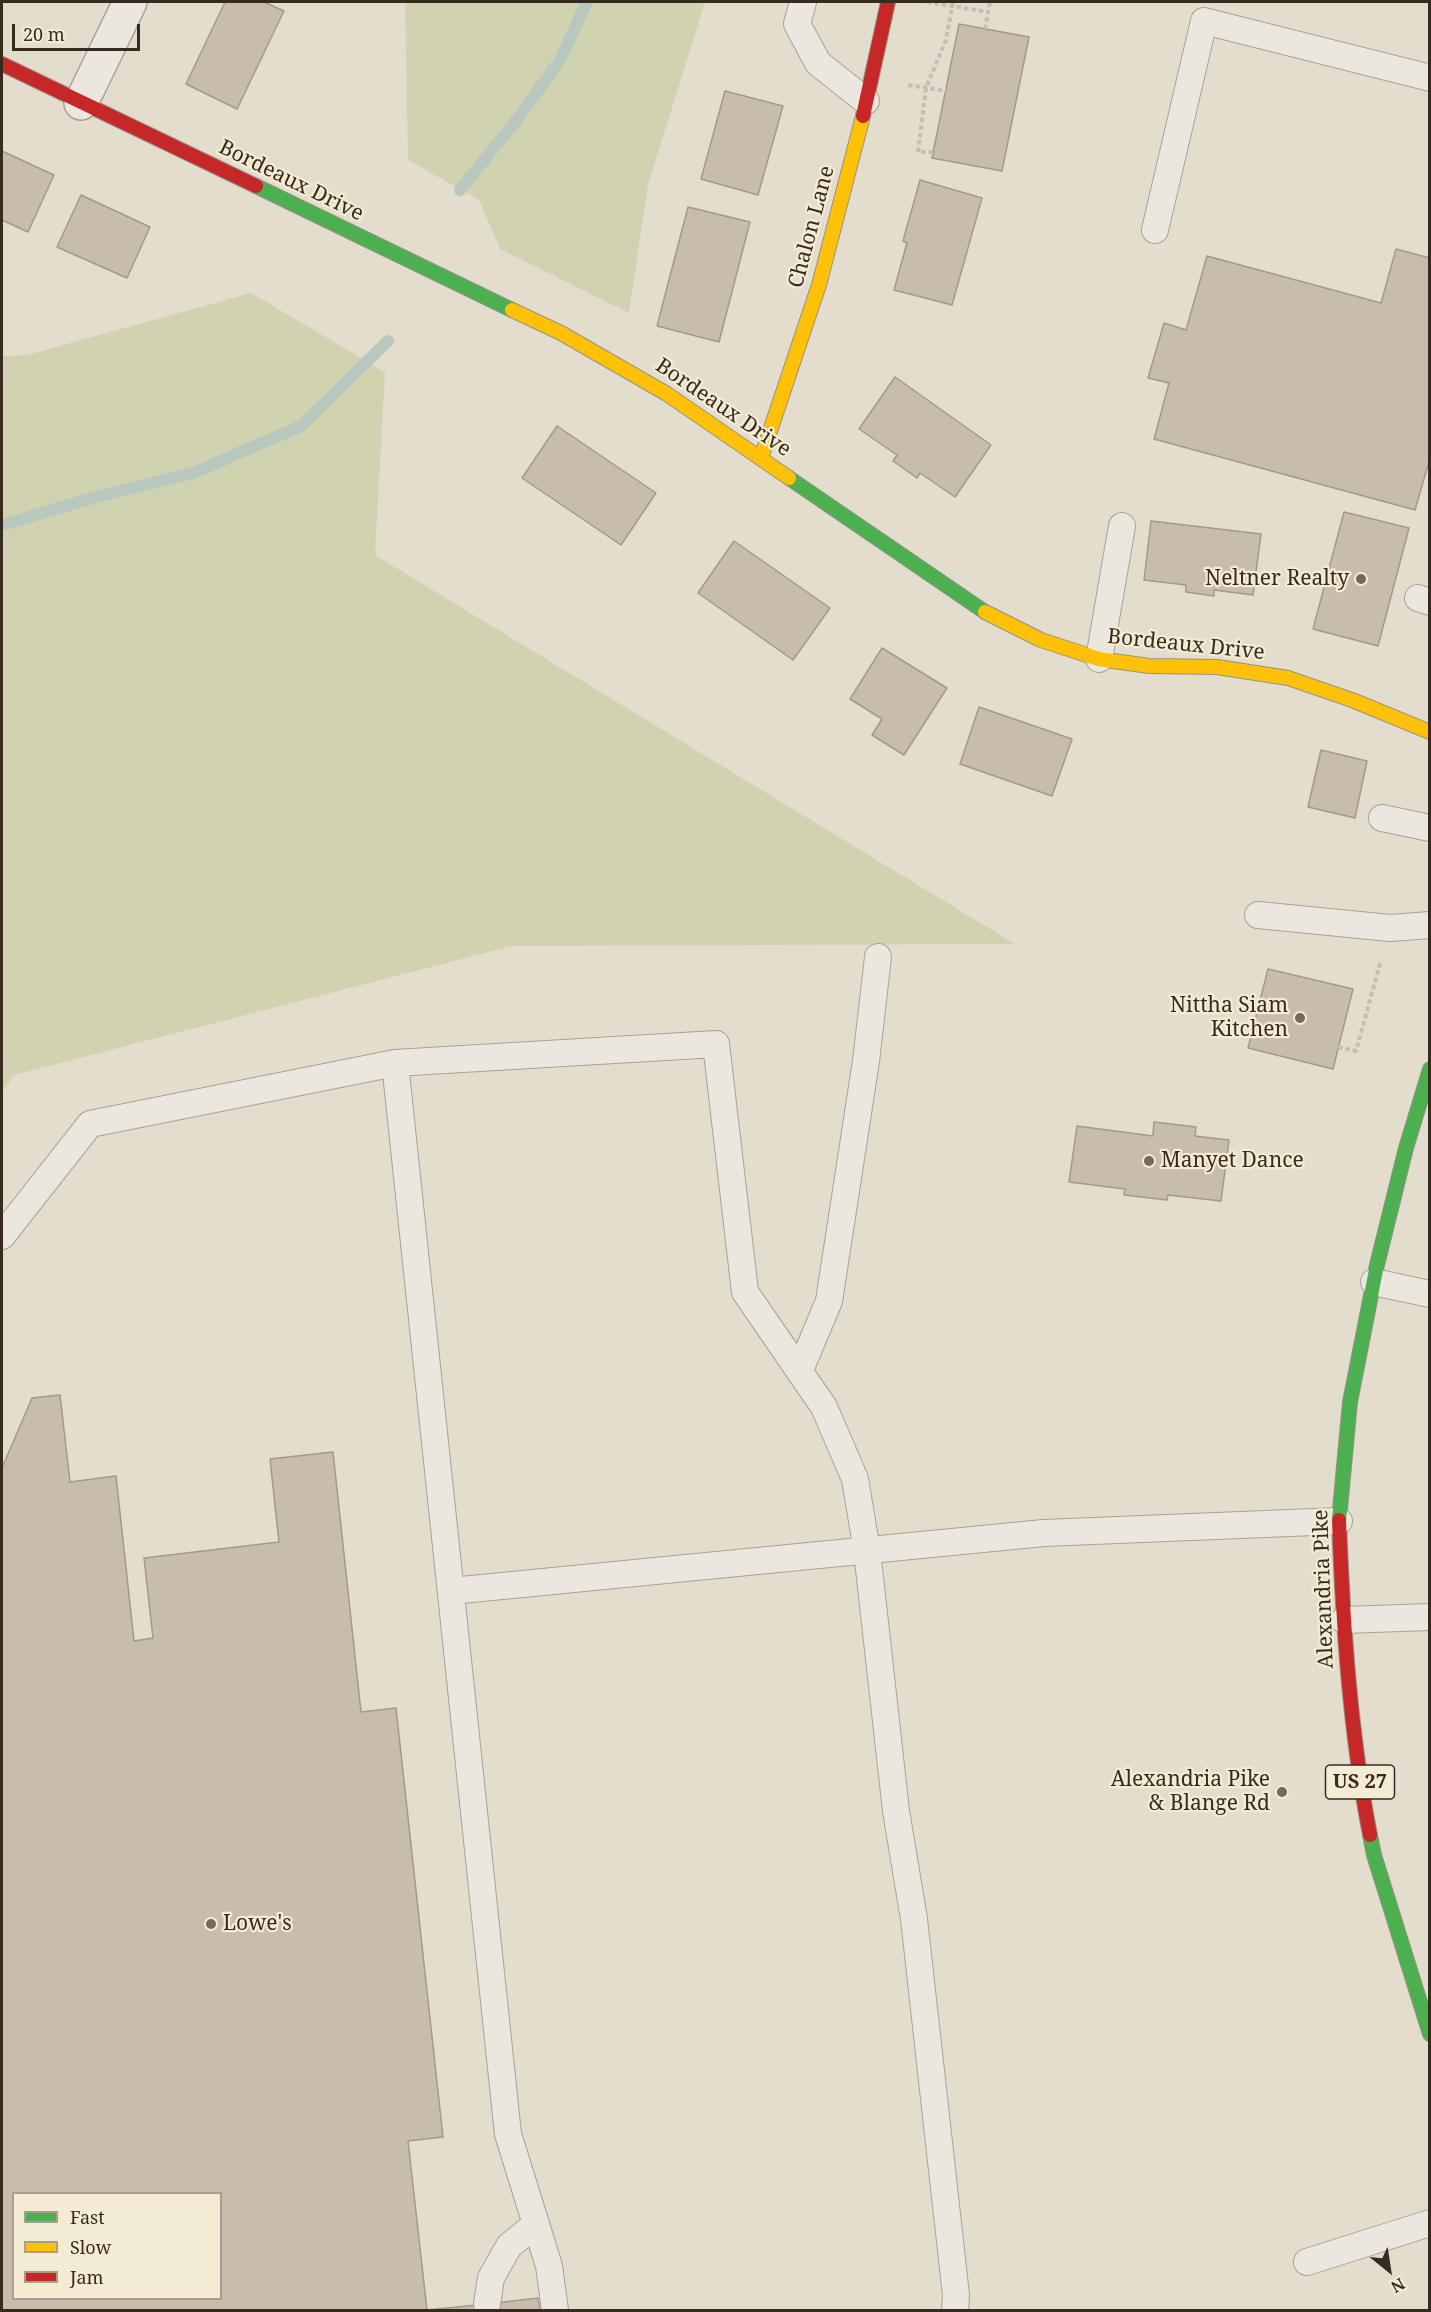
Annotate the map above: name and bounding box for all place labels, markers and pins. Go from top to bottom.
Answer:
place label: Neltner Realty [1205,566,1349,592]
marker: Neltner Realty [1354,572,1368,586]
place label: Nittha Siam Kitchen [1170,993,1288,1043]
marker: Nittha Siam Kitchen [1293,1011,1307,1025]
place label: Manyet Dance [1161,1148,1304,1174]
marker: Manyet Dance [1142,1154,1156,1168]
place label: Alexandria Pike & Blange Rd [1111,1767,1270,1817]
marker: Alexandria Pike & Blange Rd [1275,1785,1289,1799]
place label: Lowe's [223,1911,292,1937]
marker: Lowe's [204,1917,218,1931]

